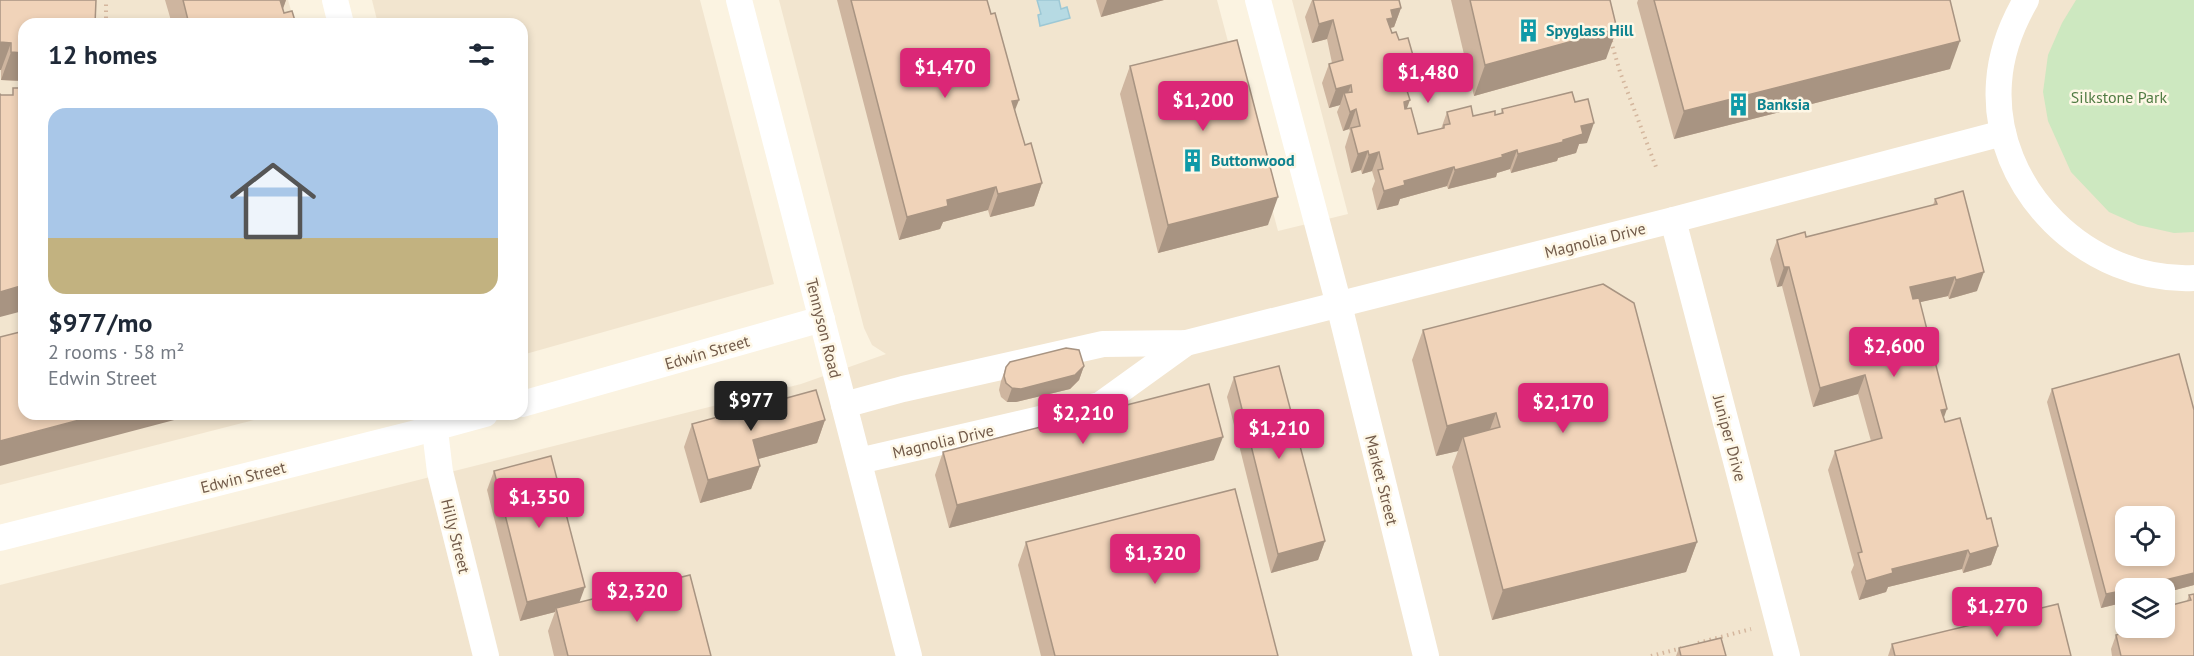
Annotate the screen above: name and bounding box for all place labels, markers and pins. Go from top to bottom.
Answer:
building icon: Spyglass Hill [1515,17,1541,43]
place label: Spyglass Hill [1546,20,1634,40]
pin: $1,470 [896,48,994,99]
pin: $1,480 [1379,53,1477,104]
pin: $1,200 [1154,81,1252,132]
building icon: Banksia [1726,91,1752,117]
place label: Banksia [1757,94,1810,114]
building icon: Buttonwood [1180,147,1206,173]
place label: Buttonwood [1211,150,1295,170]
pin: $2,600 [1845,327,1943,378]
pin: $977 [715,381,787,432]
pin: $2,170 [1514,383,1612,434]
pin: $2,210 [1034,394,1132,445]
pin: $1,210 [1230,409,1328,460]
pin: $1,350 [490,478,588,529]
pin: $1,320 [1106,534,1204,585]
pin: $2,320 [588,572,686,623]
pin: $1,270 [1948,587,2046,638]

